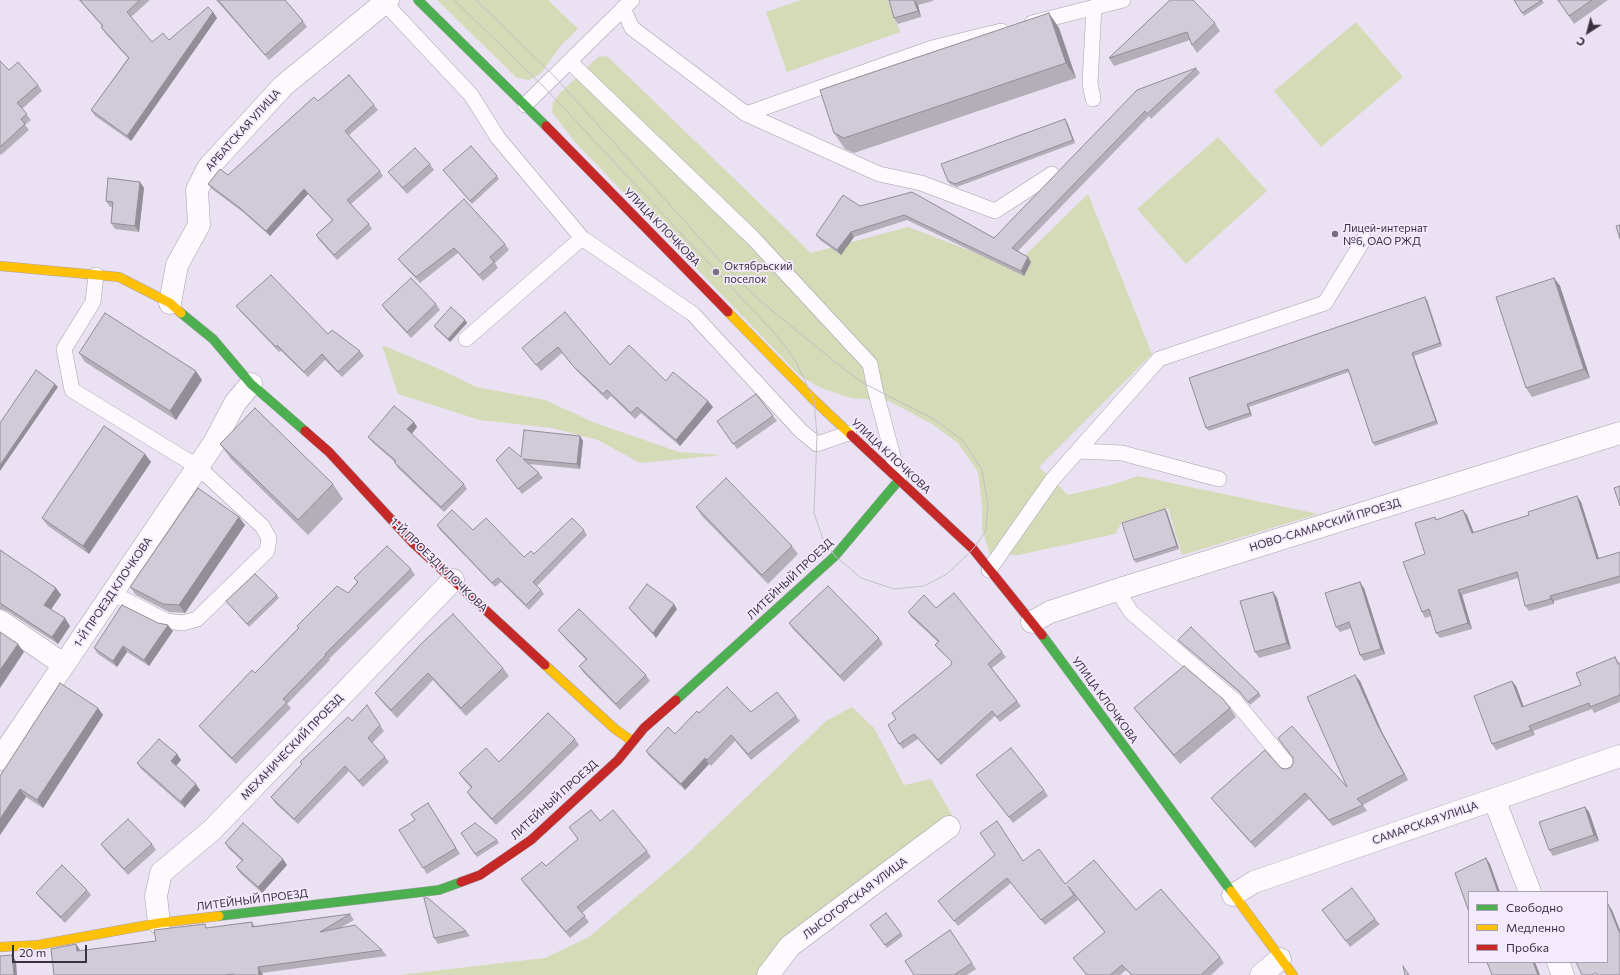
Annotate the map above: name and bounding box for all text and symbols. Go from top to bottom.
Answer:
north arrow [1568,12,1608,52]
text: С [1574,35,1588,50]
street label: АРБАТСКАЯ УЛИЦА [203,86,283,174]
street label: УЛИЦА КЛОЧКОВА [621,185,703,269]
place label: Лицей-интернат №6, ОАО РЖД [1343,221,1428,247]
marker: Лицей-интернат №6, ОАО РЖД [1330,229,1340,239]
place label: Октябрьский поселок [724,259,793,285]
marker: Октябрьский поселок [711,267,721,277]
street label: УЛИЦА КЛОЧКОВА [849,416,933,496]
street label: НОВО-САМАРСКИЙ ПРОЕЗД [1248,496,1402,554]
street label: 1-Й ПРОЕЗД КЛОЧКОВА [388,515,490,615]
street label: 1-Й ПРОЕЗД КЛОЧКОВА [71,534,155,650]
street label: ЛИТЕЙНЫЙ ПРОЕЗД [744,536,836,622]
street label: УЛИЦА КЛОЧКОВА [1069,654,1141,746]
street label: МЕХАНИЧЕСКИЙ ПРОЕЗД [238,691,346,803]
street label: ЛИТЕЙНЫЙ ПРОЕЗД [508,757,600,843]
street label: САМАРСКАЯ УЛИЦА [1370,799,1480,847]
street label: ЛЫСОГОРСКАЯ УЛИЦА [800,854,910,942]
street label: ЛИТЕЙНЫЙ ПРОЕЗД [195,887,309,913]
legend [1468,891,1608,963]
text: Свободно [1506,900,1563,914]
text: Медленно [1506,920,1565,934]
scale bar [14,937,89,963]
text: Пробка [1506,940,1549,954]
text: 20 m [19,945,46,959]

